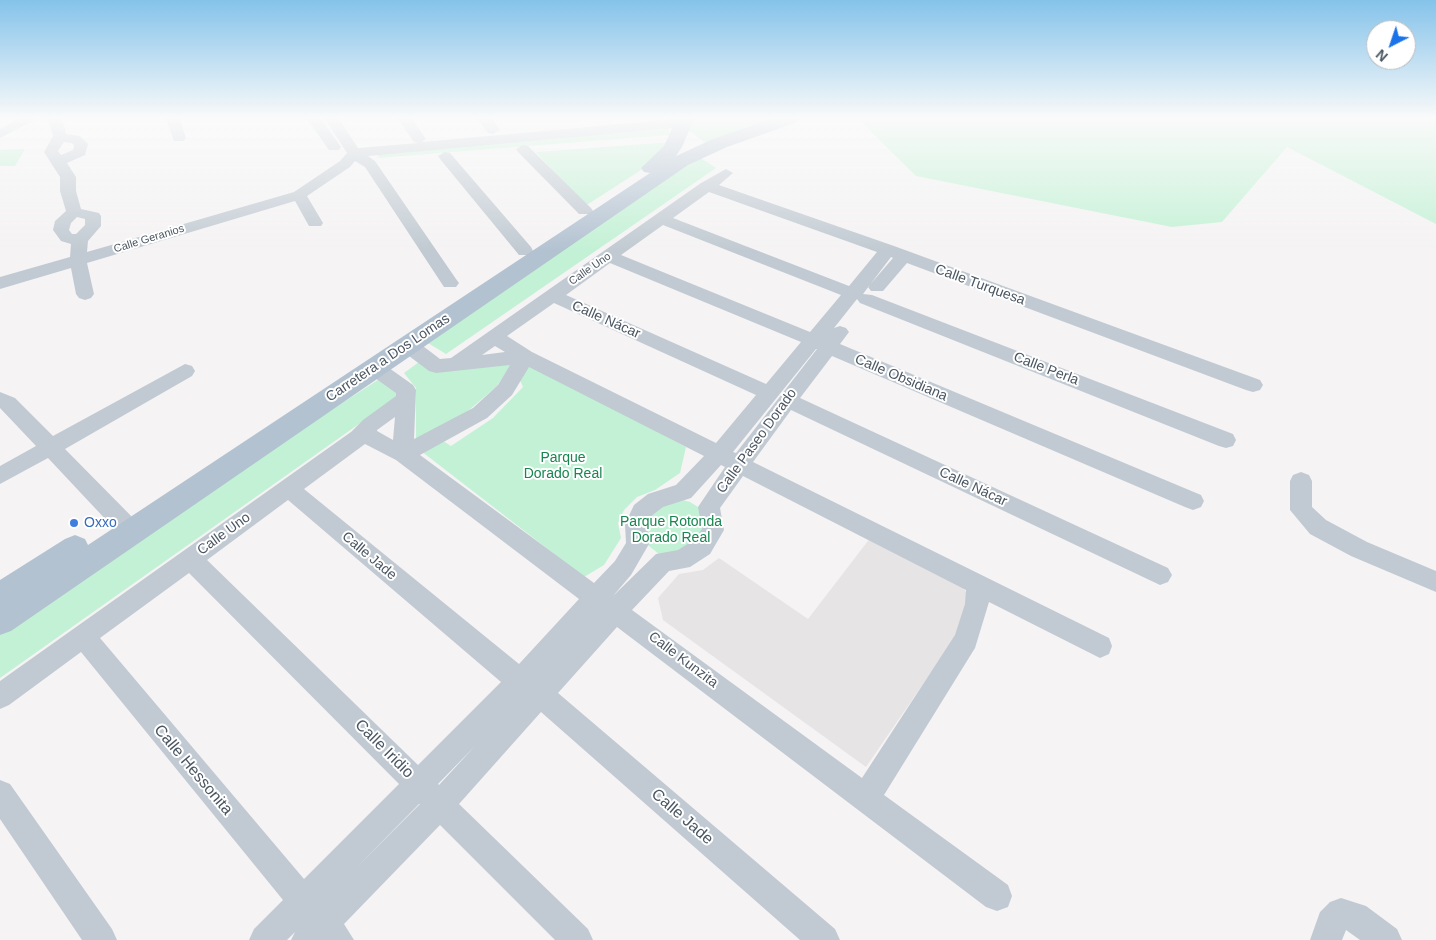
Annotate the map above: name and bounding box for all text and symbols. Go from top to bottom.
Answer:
north arrow [1366,20,1416,70]
text: N [1373,46,1391,65]
street label: Calle Geranios [112,222,186,256]
street label: Calle Uno [566,250,614,288]
street label: Calle Turquesa [933,261,1027,309]
street label: Calle Nácar [569,297,643,343]
street label: Carretera a Dos Lomas [323,310,453,406]
street label: Calle Perla [1011,349,1081,389]
street label: Calle Obsidiana [852,351,950,405]
street label: Calle Paseo Dorado [713,385,801,497]
park label: Parque Dorado Real [524,450,602,482]
street label: Calle Nácar [936,464,1010,510]
street label: Calle Uno [194,509,254,559]
park label: Parque Rotonda Dorado Real [620,514,722,546]
place label: Oxxo [84,515,117,531]
marker: Oxxo [68,517,80,529]
street label: Calle Jade [338,528,400,584]
street label: Calle Kunzita [645,628,721,692]
street label: Calle Iridio [350,715,418,783]
street label: Calle Hessonita [150,721,236,819]
street label: Calle Jade [647,785,717,849]

